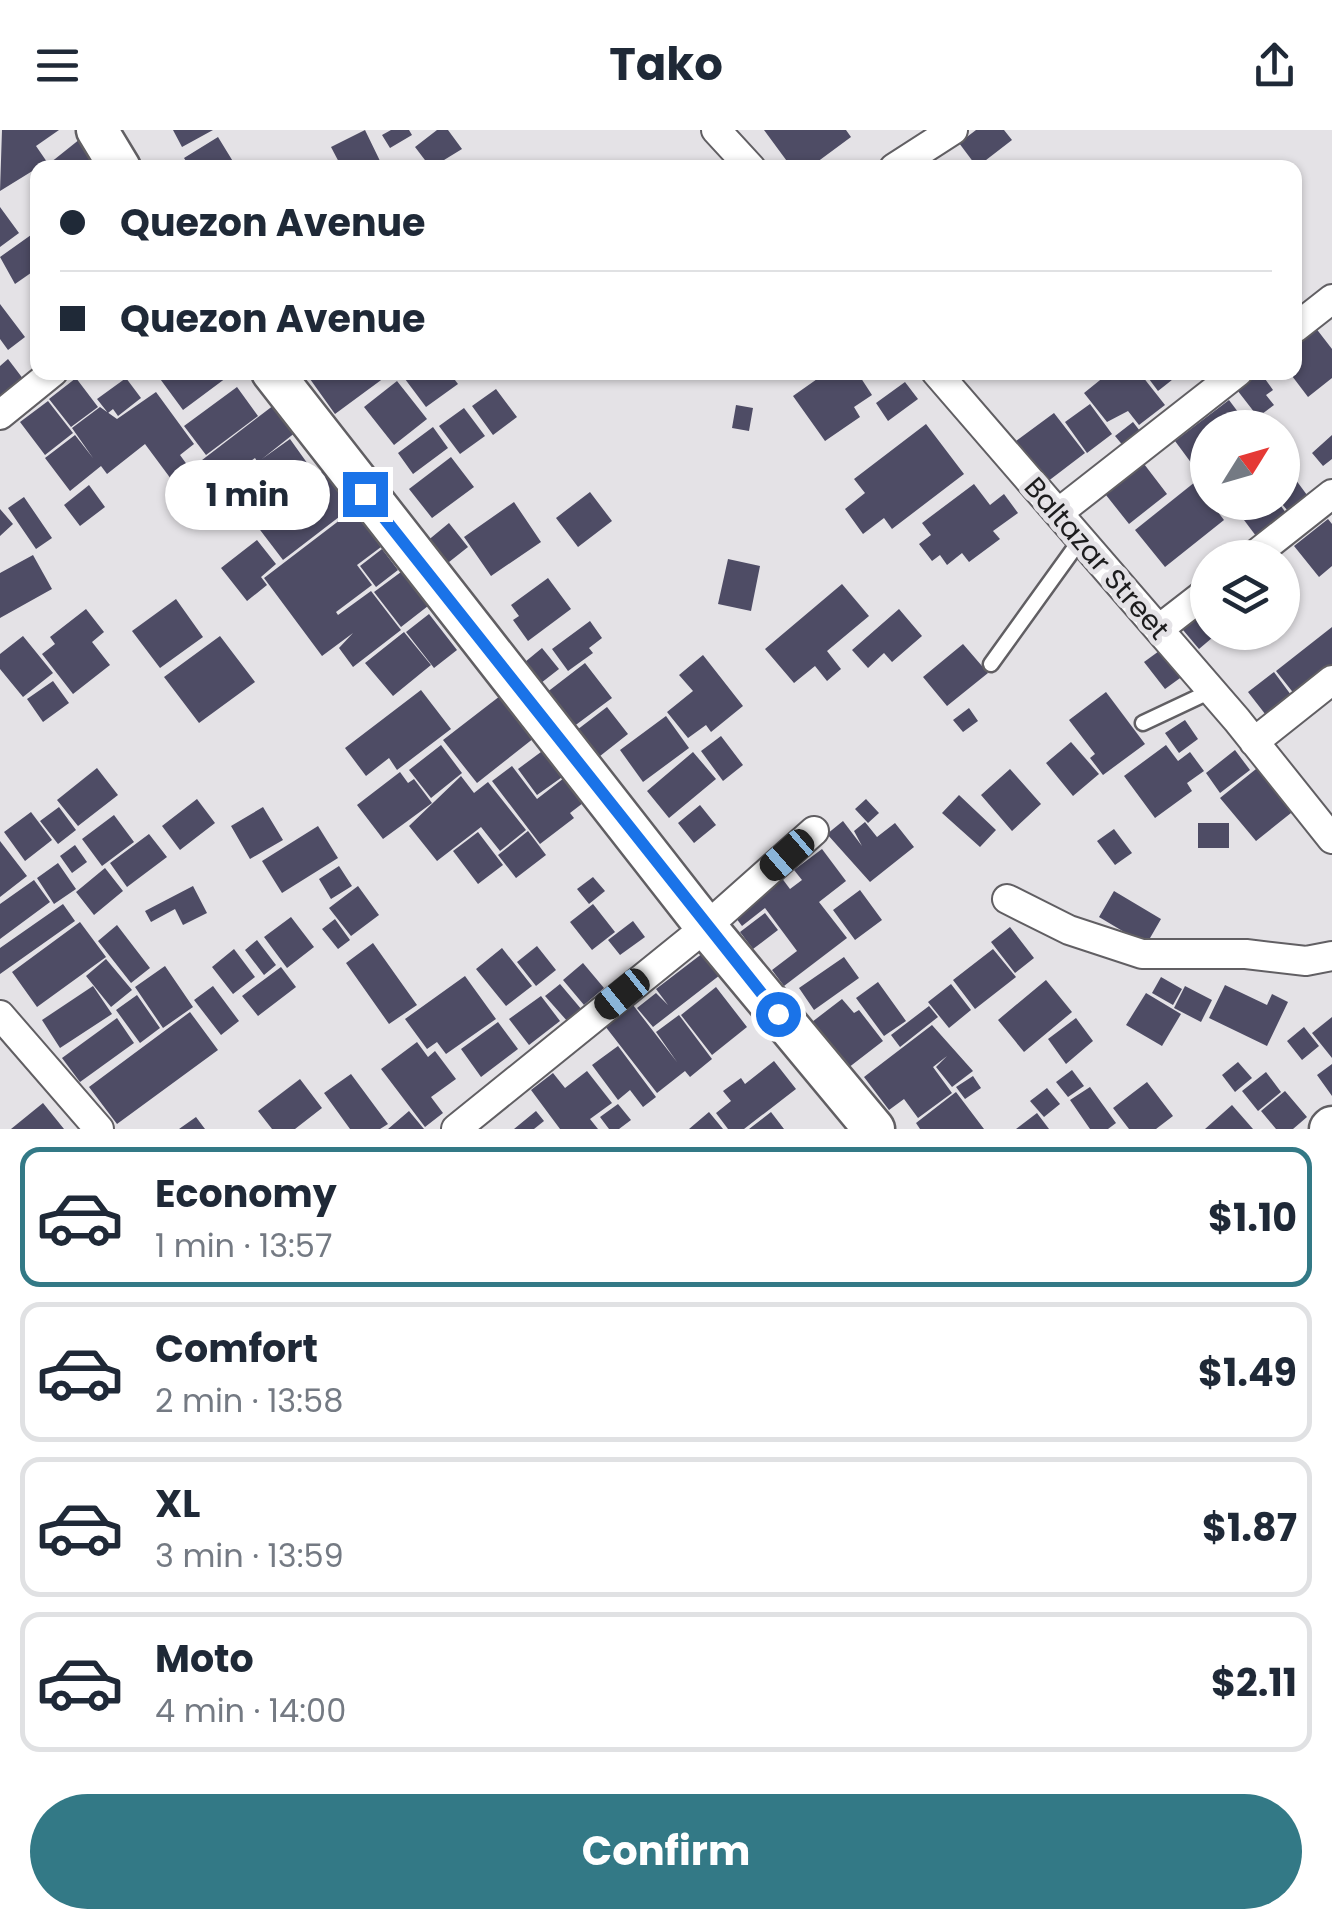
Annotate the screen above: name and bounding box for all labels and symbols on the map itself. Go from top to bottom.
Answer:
north arrow [1190,410,1300,520]
callout: 1 min [165,459,330,529]
street label: Baltazar Street [1015,469,1178,648]
route end [343,472,388,517]
car [755,824,819,886]
car [589,963,655,1025]
route start [756,992,801,1037]

